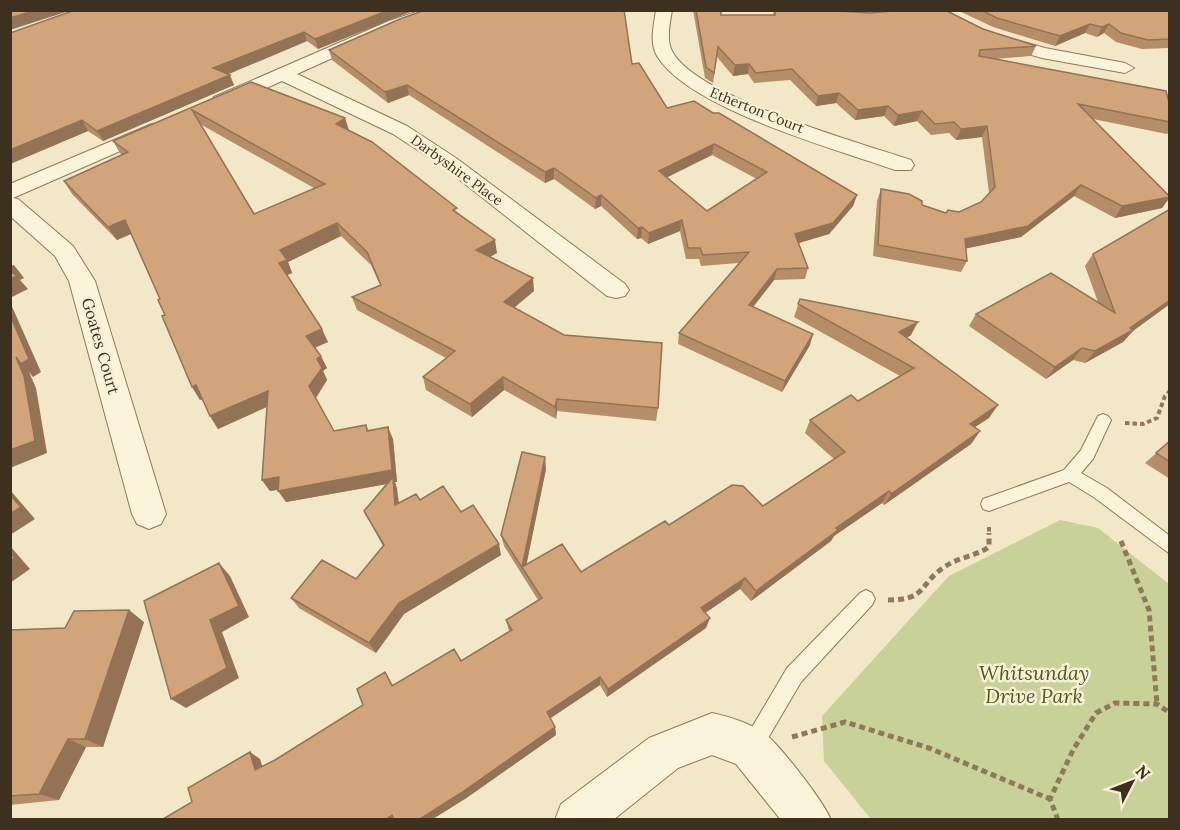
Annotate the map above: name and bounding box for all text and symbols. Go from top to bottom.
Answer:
street label: Etherton Court [707,83,807,137]
street label: Darbyshire Place [407,131,507,210]
street label: Goates Court [78,295,125,397]
park label: Whitsunday Drive Park [979,660,1089,708]
north arrow [1102,752,1162,812]
text: N [1132,761,1155,783]

